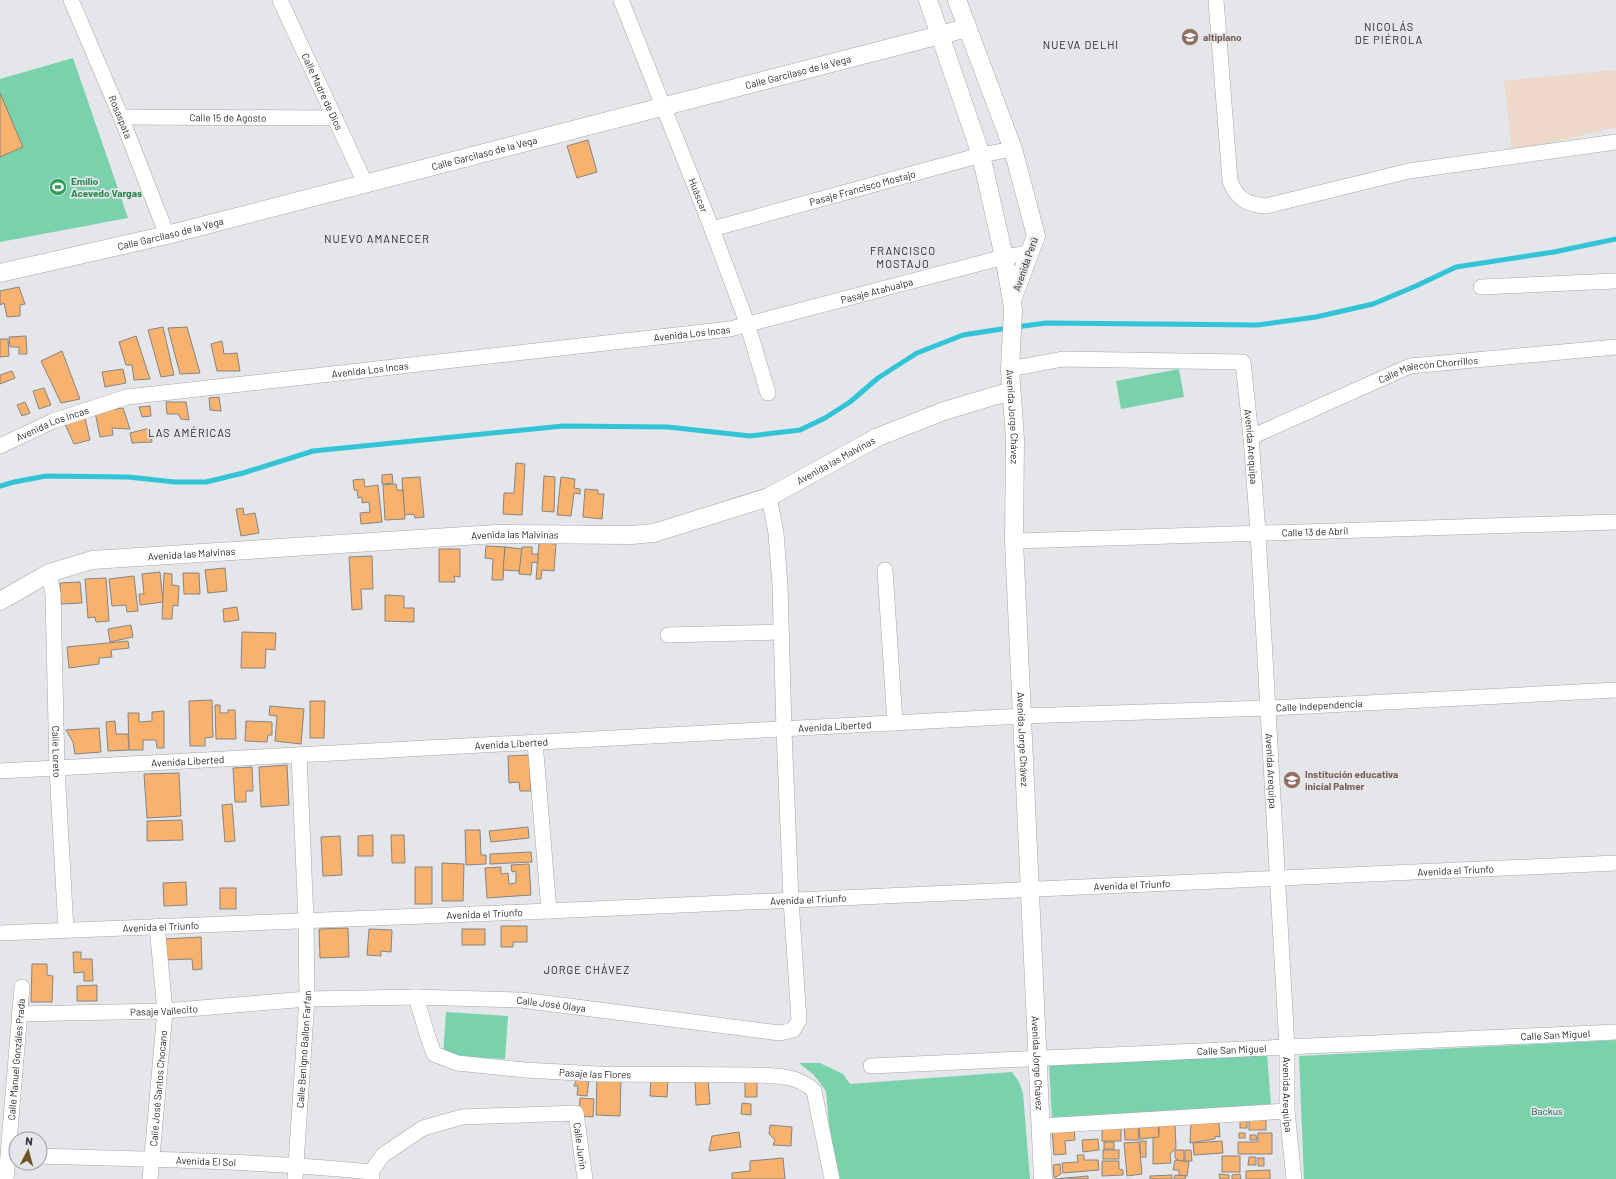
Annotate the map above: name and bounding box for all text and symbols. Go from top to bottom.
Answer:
district label: NICOLÁS DE PIÉROLA [1355,20,1423,46]
school or university icon: altiplano [1180,27,1200,47]
place label: altiplano [1203,31,1242,43]
district label: NUEVA DELHI [1043,38,1119,51]
street label: Calle Madre de Dios [299,51,346,132]
street label: Calle Garcilaso de la Vega [744,52,852,91]
street label: Rosaspata [106,93,135,140]
street label: Calle 15 de Agosto [189,111,267,124]
street label: Calle Garcilaso de la Vega [430,133,538,172]
street label: Pasaje Francisco Mostajo [808,167,917,208]
place label: Emilio Acevedo Vargas [71,175,142,199]
street label: Huáscar [686,176,711,214]
sports icon: Emilio Acevedo Vargas [48,177,68,197]
street label: Calle Garcilaso de la Vega [116,215,225,252]
district label: NUEVO AMANECER [324,232,430,245]
street label: Avenida Perú [1010,235,1040,293]
district label: FRANCISCO MOSTAJO [870,244,936,270]
street label: Pasaje Atahualpa [839,275,914,306]
street label: Avenida Los Incas [653,323,731,344]
street label: Calle Malecón Chorrillos [1376,354,1479,386]
street label: Avenida Los Incas [331,359,409,380]
street label: Avenida Jorge Chávez [1004,369,1021,465]
street label: Avenida Los Incas [14,404,90,444]
street label: Avenida Arequipa [1242,408,1260,485]
district label: LAS AMÉRICAS [148,426,232,439]
street label: Avenida las Malvinas [794,434,877,487]
street label: Calle 13 de Abril [1281,524,1348,539]
street label: Avenida las Malvinas [471,528,559,542]
street label: Avenida las Malvinas [147,545,236,562]
street label: Avenida Jorge Chávez [1015,692,1031,787]
street label: Calle Independencia [1276,697,1363,714]
street label: Avenida Liberted [798,718,872,734]
street label: Calle Loreto [50,725,64,778]
street label: Avenida Arequipa [1263,733,1280,809]
street label: Avenida Liberted [474,736,548,751]
street label: Avenida Liberted [151,753,225,769]
place label: Institución educativa inicial Palmer [1305,768,1398,792]
school or university icon: Institución educativa inicial Palmer [1282,770,1302,790]
street label: Avenida el Triunfo [1417,862,1494,878]
street label: Avenida el Triunfo [1093,877,1171,892]
street label: Avenida el Triunfo [770,892,847,907]
street label: Avenida el Triunfo [446,906,523,921]
street label: Avenida el Triunfo [122,919,199,934]
district label: JORGE CHÁVEZ [544,963,630,976]
street label: Calle Benigno Ballon Farfan [294,990,313,1108]
street label: Calle José Olaya [516,994,586,1014]
street label: Calle Manuel Gonzáles Prada [5,998,27,1121]
street label: Pasaje Vallecito [130,1002,198,1018]
street label: Avenida Jorge Chávez [1030,1016,1046,1111]
street label: Calle San Miguel [1520,1027,1590,1042]
street label: Calle José Santos Chocano [147,1030,169,1147]
street label: Calle San Miguel [1197,1042,1267,1057]
street label: Avenida Arequipa [1281,1057,1295,1133]
street label: Pasaje las Flores [559,1066,631,1080]
park label: Backus [1531,1105,1563,1117]
street label: Calle Junin [571,1122,590,1170]
north arrow [8,1131,48,1171]
text: N [25,1134,33,1147]
street label: Avenida El Sol [176,1154,236,1168]

